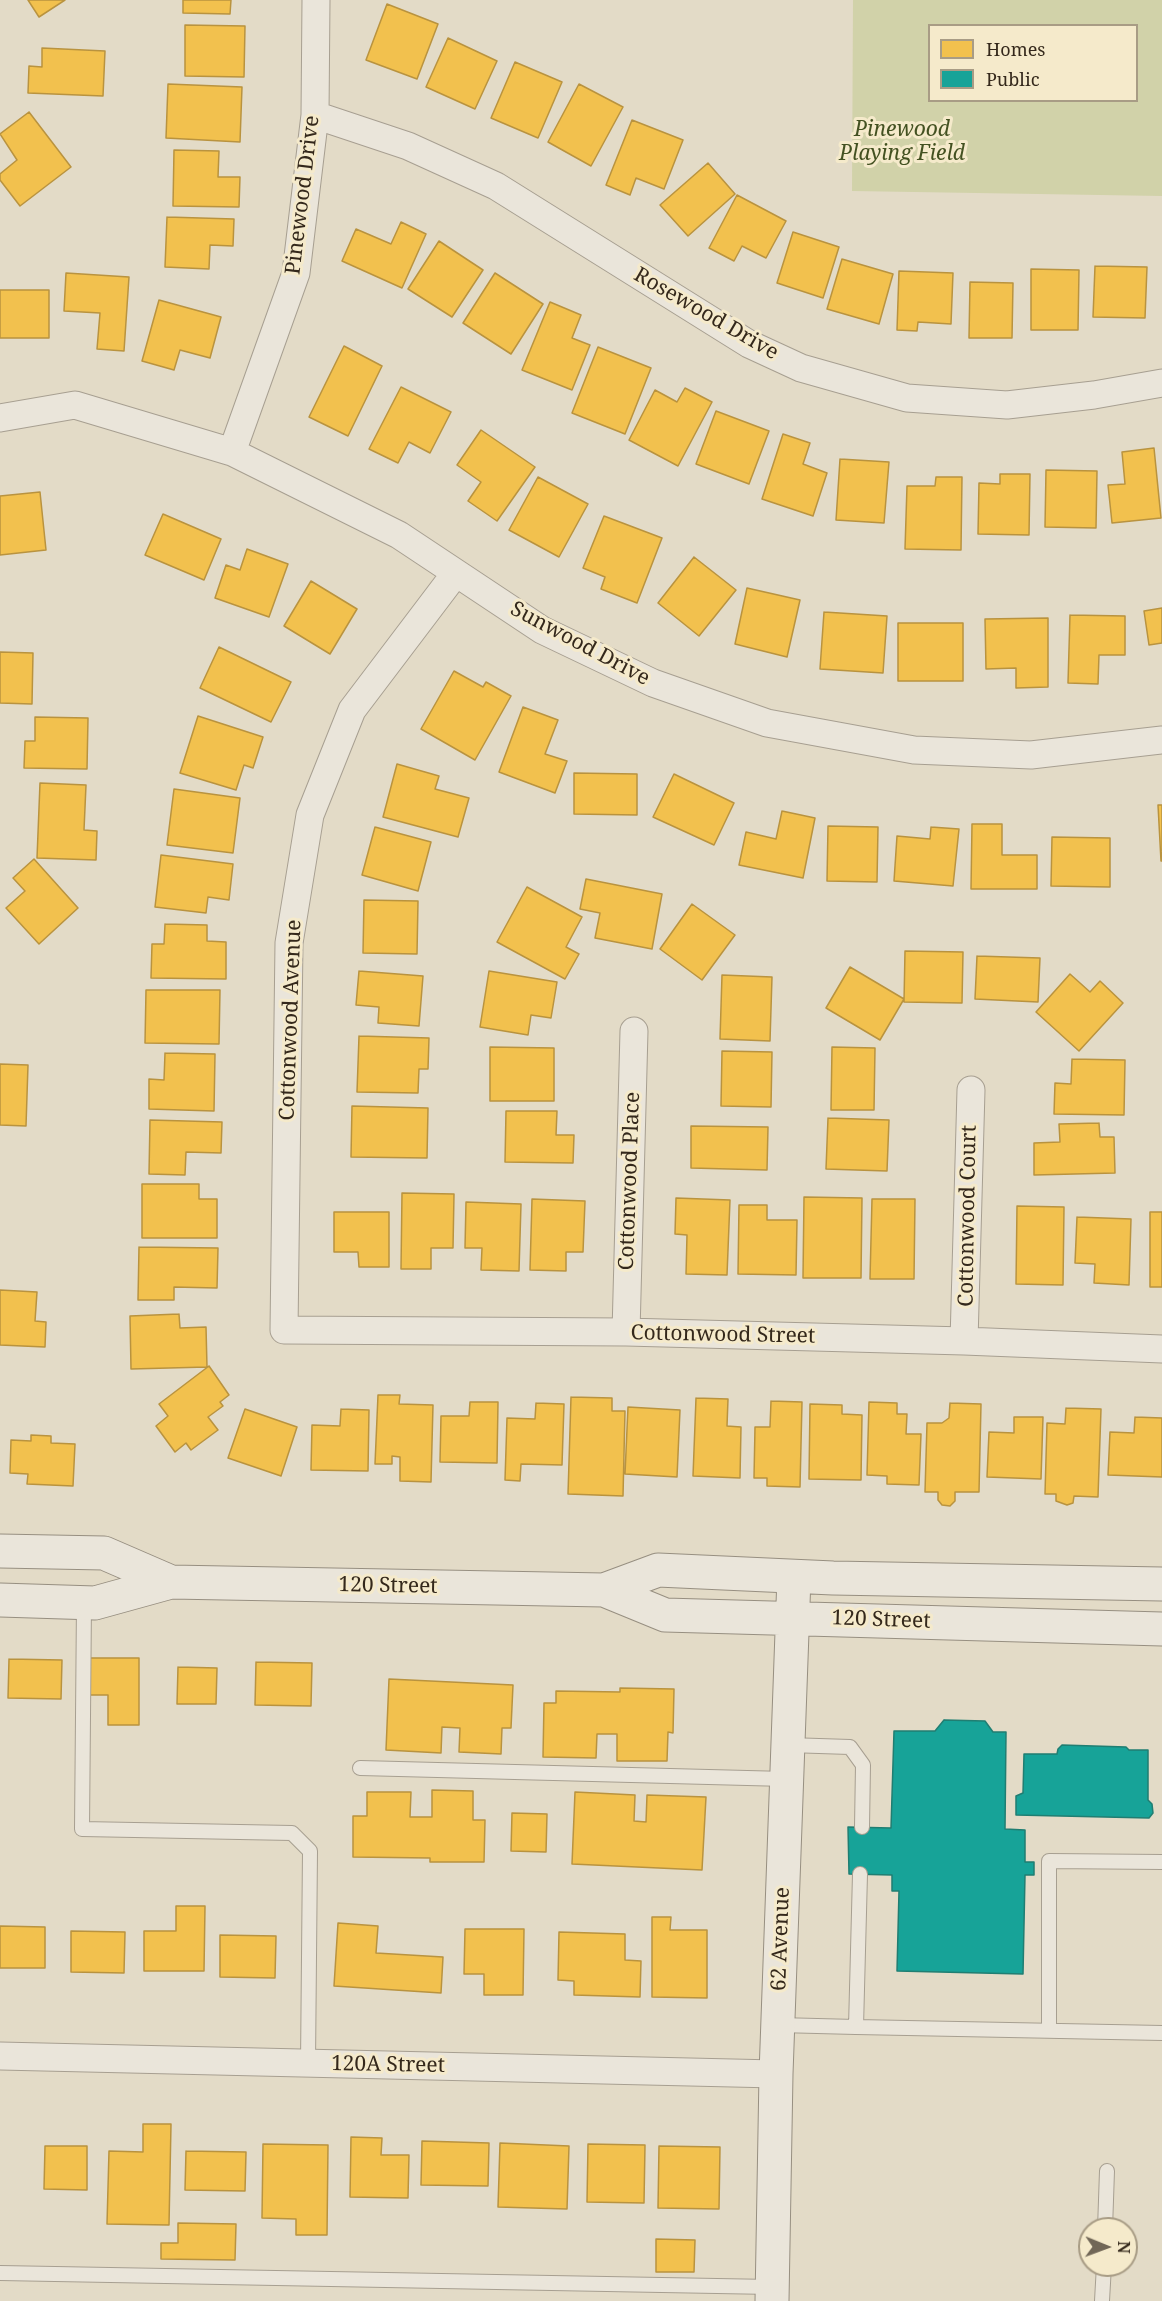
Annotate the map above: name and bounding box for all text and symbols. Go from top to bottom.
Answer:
legend [928,24,1138,102]
text: Homes [986,37,1045,61]
text: Public [986,67,1040,91]
street label: Pinewood Drive [281,114,325,276]
park label: Pinewood Playing Field [839,117,965,167]
street label: Rosewood Drive [629,262,783,366]
street label: Sunwood Drive [506,597,654,691]
street label: Cottonwood Avenue [275,919,307,1121]
street label: Cottonwood Place [614,1091,646,1271]
street label: Cottonwood Court [954,1125,982,1307]
street label: Cottonwood Street [630,1321,816,1349]
street label: 120 Street [338,1573,438,1599]
street label: 120 Street [831,1606,931,1634]
street label: 62 Avenue [767,1887,795,1991]
street label: 120A Street [331,2051,445,2079]
north arrow [1078,2217,1138,2277]
text: N [1113,2241,1135,2254]

